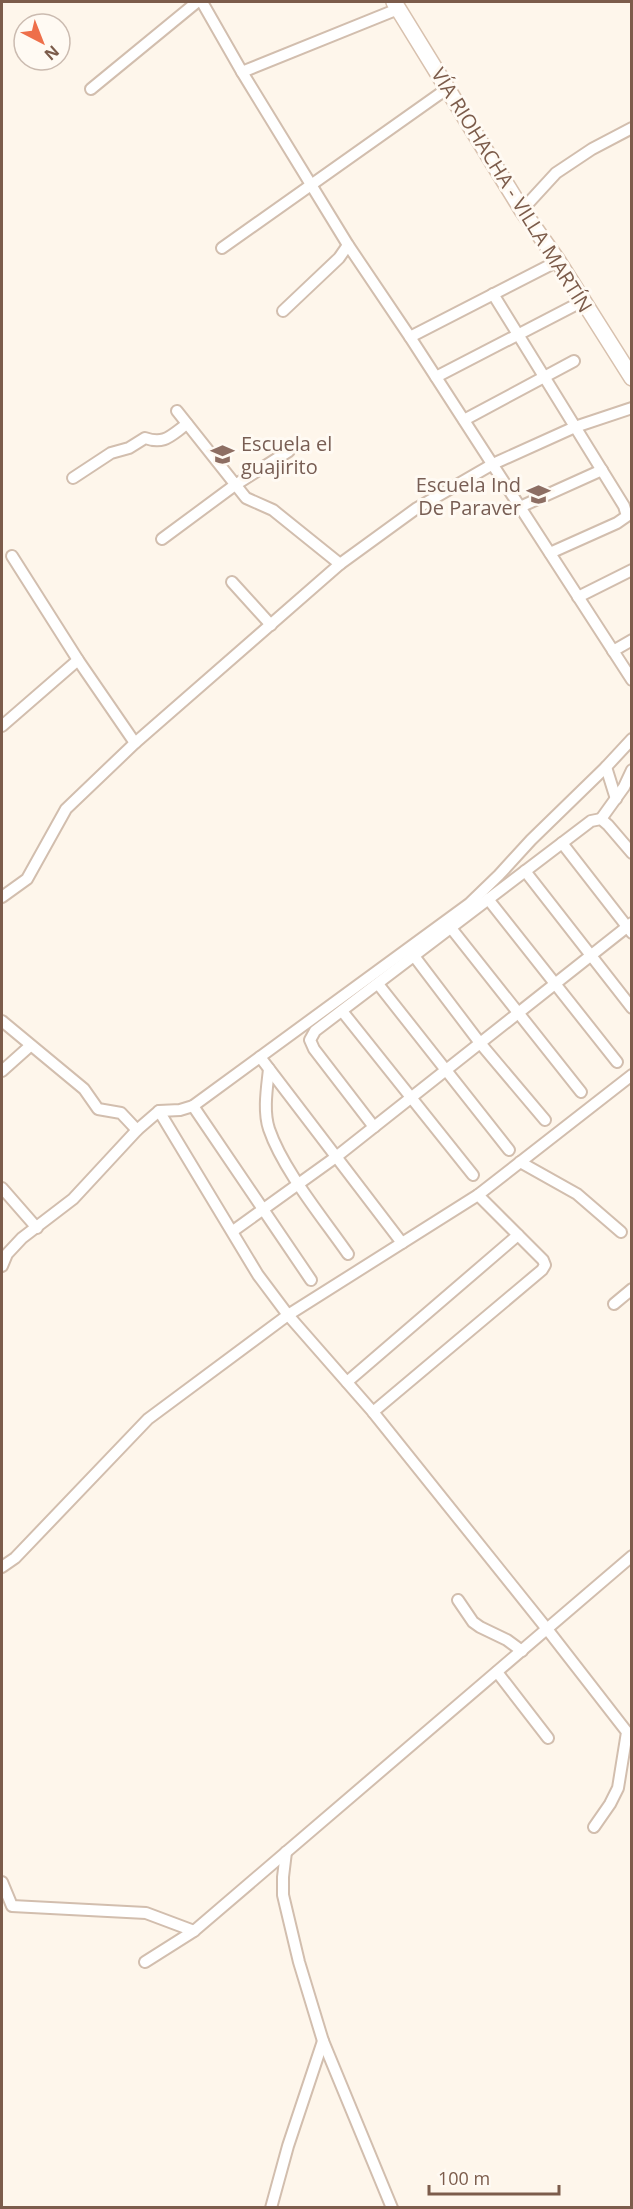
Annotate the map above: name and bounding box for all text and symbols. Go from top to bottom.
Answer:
north arrow [12,12,72,72]
text: N [40,41,64,66]
street label: VÍA RIOHACHA - VILLA MARTÍN [425,62,599,318]
place label: Escuela el guajirito [241,430,332,480]
school or university icon: Escuela el guajirito [210,442,236,468]
place label: Escuela Ind De Paraver [416,471,521,521]
school or university icon: Escuela Ind De Paraver [526,482,552,508]
scale bar [429,2158,560,2196]
text: 100 m [438,2166,490,2190]

